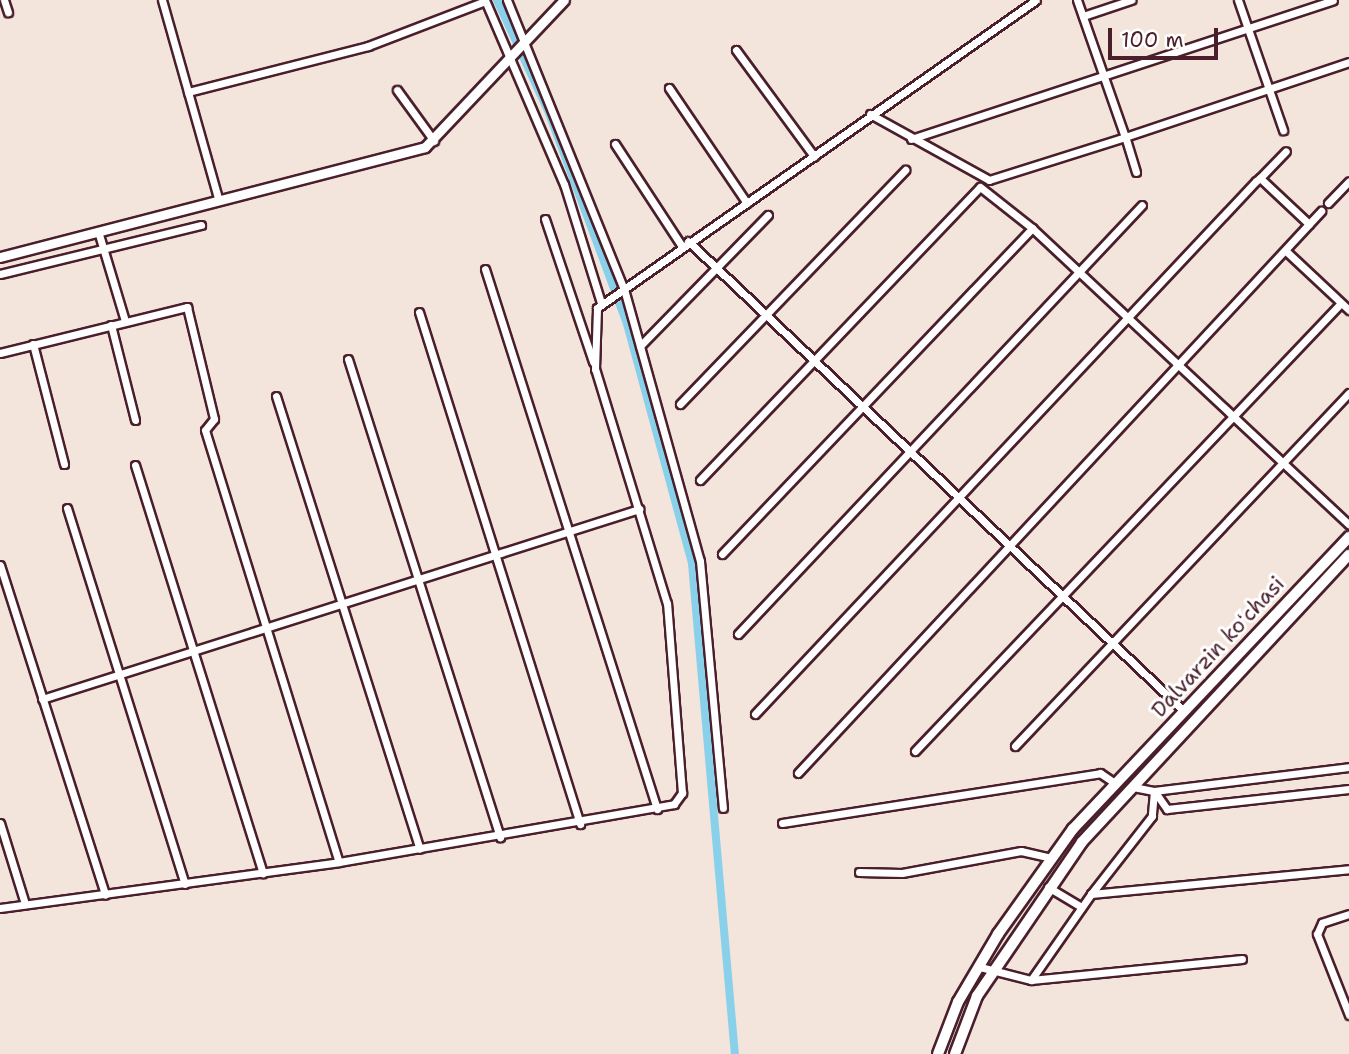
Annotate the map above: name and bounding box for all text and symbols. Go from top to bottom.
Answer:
scale bar [1111,14,1221,58]
text: 100 m [1121,26,1184,54]
street label: Dalvarzin koʻchasi [1146,571,1290,723]

